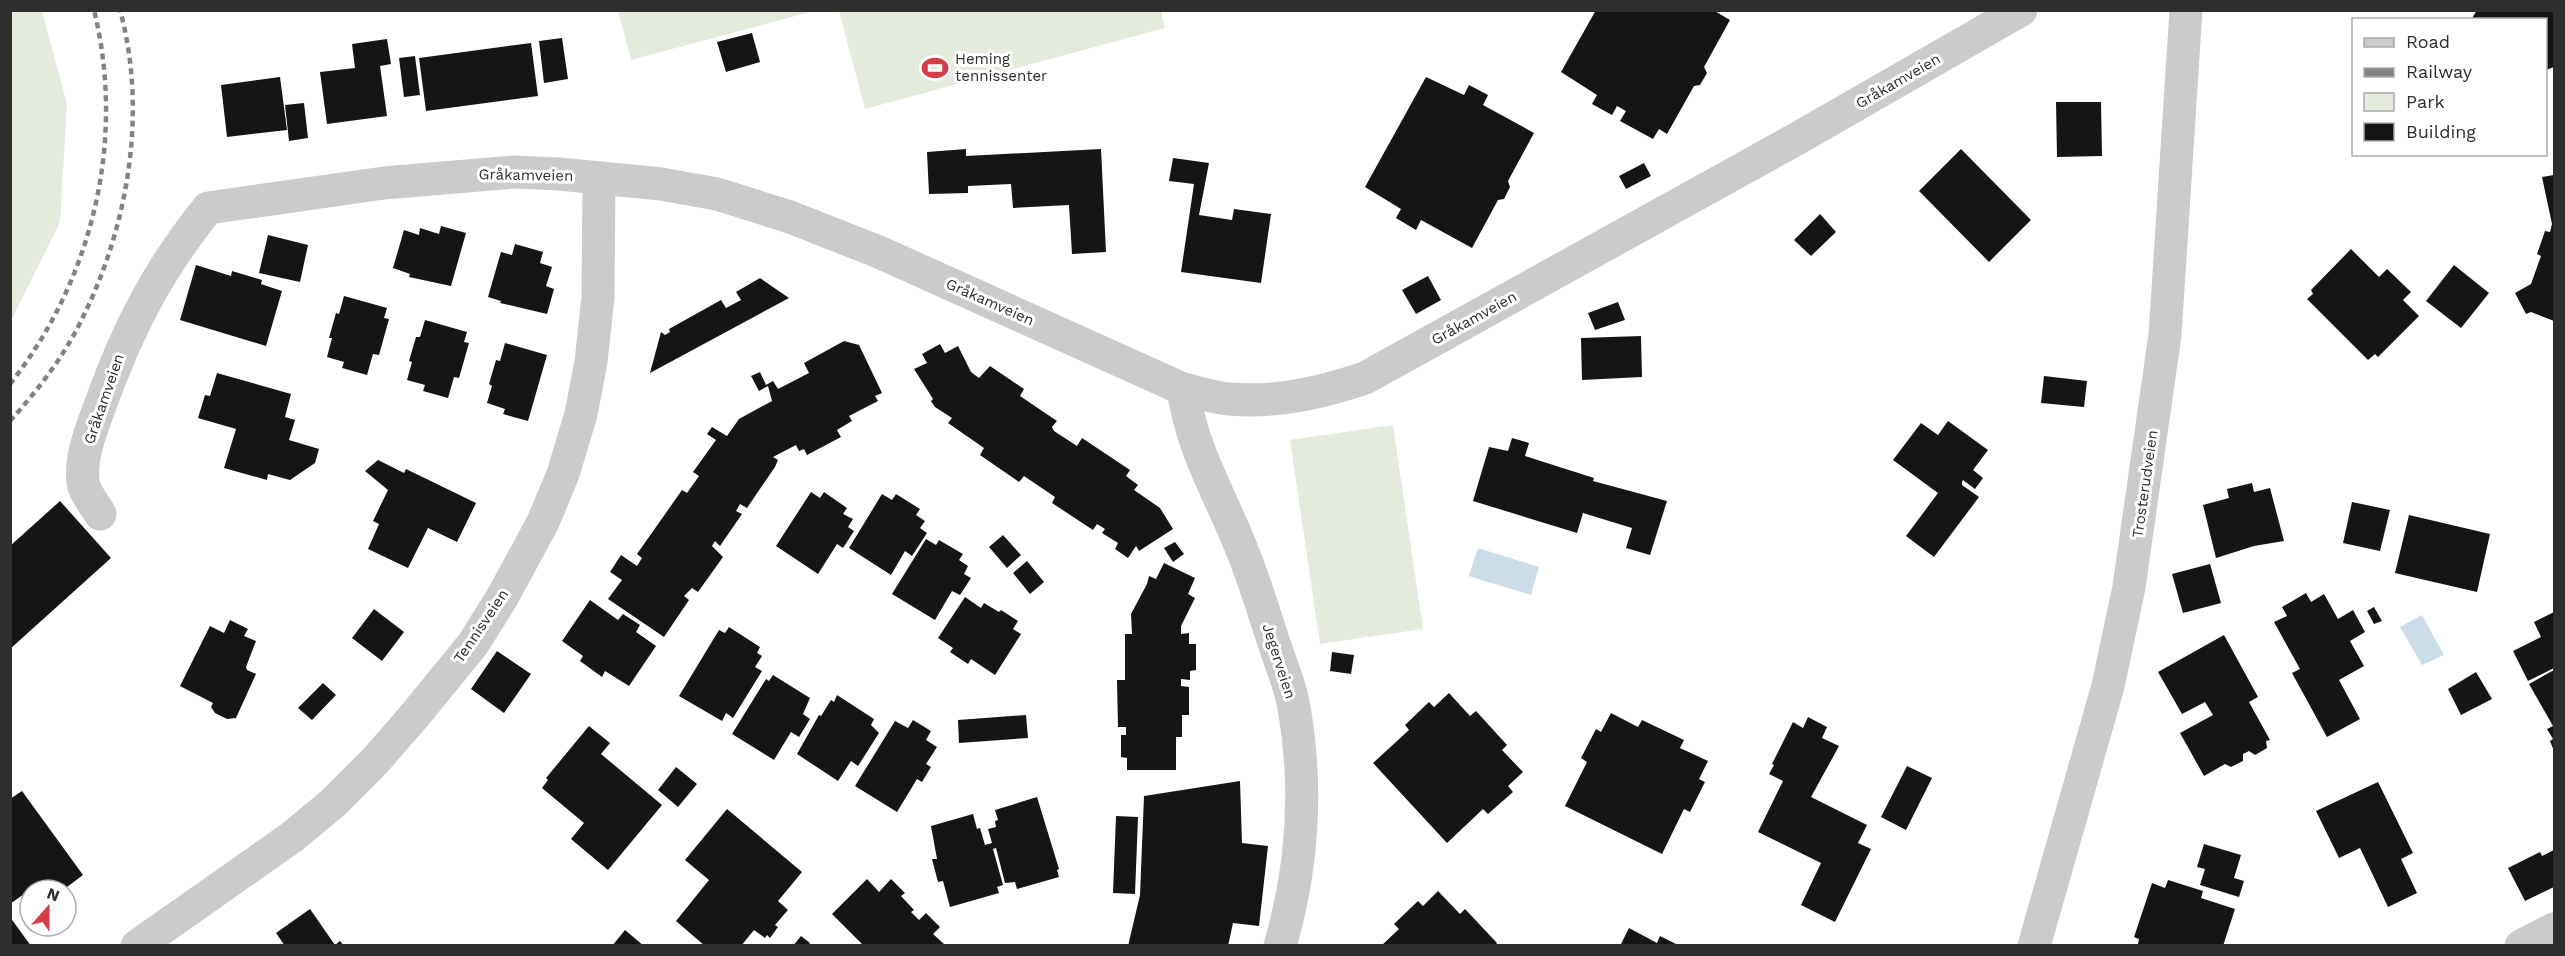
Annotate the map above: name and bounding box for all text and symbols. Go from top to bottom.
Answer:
legend [2352,18,2547,156]
text: Road [2406,31,2450,52]
place label: Heming tennissenter [955,50,1047,85]
street label: Gråkamveien [1853,50,1943,112]
sports icon: Heming tennissenter [920,53,950,83]
text: Railway [2406,61,2473,82]
text: Park [2406,91,2445,112]
text: Building [2406,121,2476,142]
street label: Gråkamveien [479,165,573,185]
street label: Gråkamveien [943,275,1037,329]
street label: Gråkamveien [1428,287,1520,349]
street label: Gråkamveien [80,351,128,447]
street label: Trosterudveien [2129,429,2161,539]
street label: Tennisveien [450,586,512,666]
street label: Jegerveien [1258,621,1300,701]
north arrow [18,878,78,938]
text: N [44,883,62,905]

